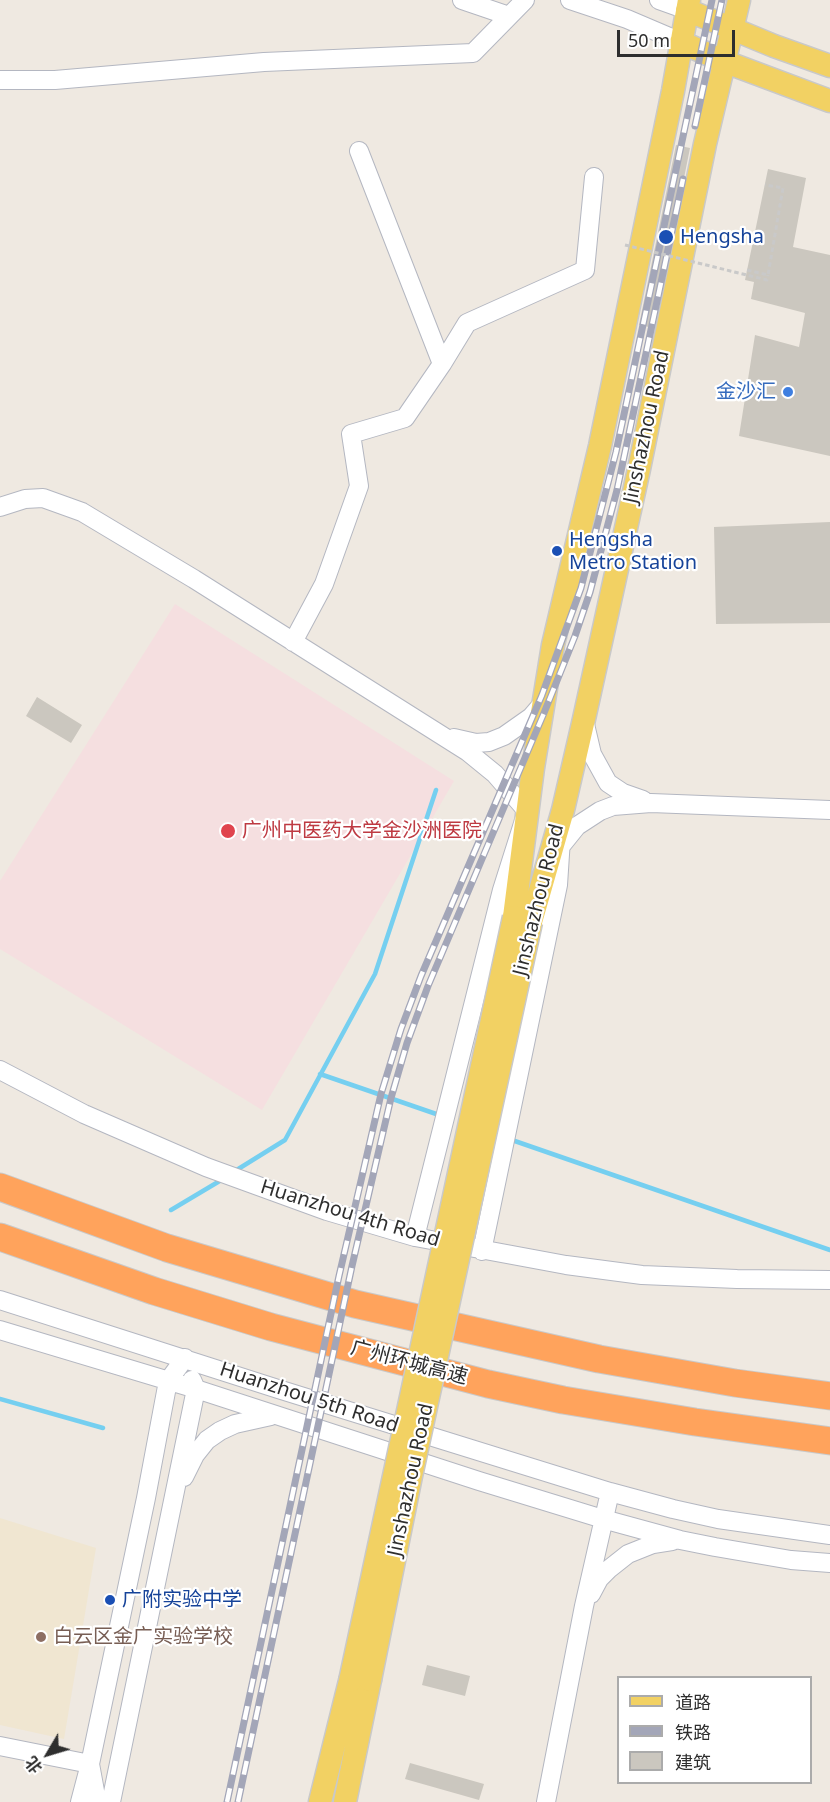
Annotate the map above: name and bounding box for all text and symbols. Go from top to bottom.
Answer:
scale bar [620,18,738,56]
text: 50 m [628,28,670,52]
place label: Hengsha [680,225,764,249]
marker: Hengsha [657,228,675,246]
street label: Jinshazhou Road [619,348,675,506]
place label: 金沙汇 [716,380,776,404]
marker: 金沙汇 [781,385,795,399]
place label: Hengsha Metro Station [569,528,697,575]
marker: Hengsha Metro Station [550,544,564,558]
place label: 广州中医药大学金沙洲医院 [242,819,482,843]
marker: 广州中医药大学金沙洲医院 [219,822,237,840]
street label: Jinshazhou Road [509,822,569,978]
street label: Huanzhou 4th Road [257,1175,443,1253]
street label: 广州环城高速 [348,1336,470,1390]
street label: Huanzhou 5th Road [217,1358,401,1438]
street label: Jinshazhou Road [383,1401,439,1559]
place label: 广附实验中学 [122,1588,242,1612]
marker: 广附实验中学 [103,1593,117,1607]
place label: 白云区金广实验学校 [53,1625,233,1649]
marker: 白云区金广实验学校 [34,1630,48,1644]
legend [617,1676,812,1784]
text: 道路 [675,1690,711,1714]
text: 铁路 [675,1720,711,1744]
north arrow [18,1724,78,1784]
text: 建筑 [675,1750,711,1774]
text: 北 [20,1752,47,1778]

